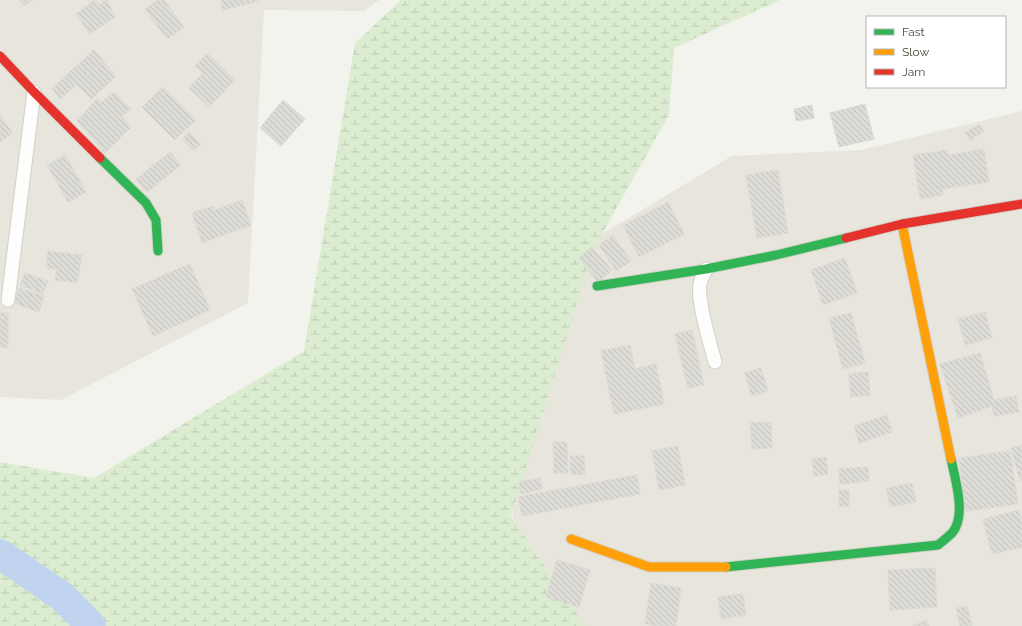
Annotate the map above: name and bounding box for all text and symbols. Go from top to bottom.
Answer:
legend [866,16,1006,88]
text: Fast [902,25,925,39]
text: Slow [902,45,929,59]
text: Jam [902,65,925,79]

